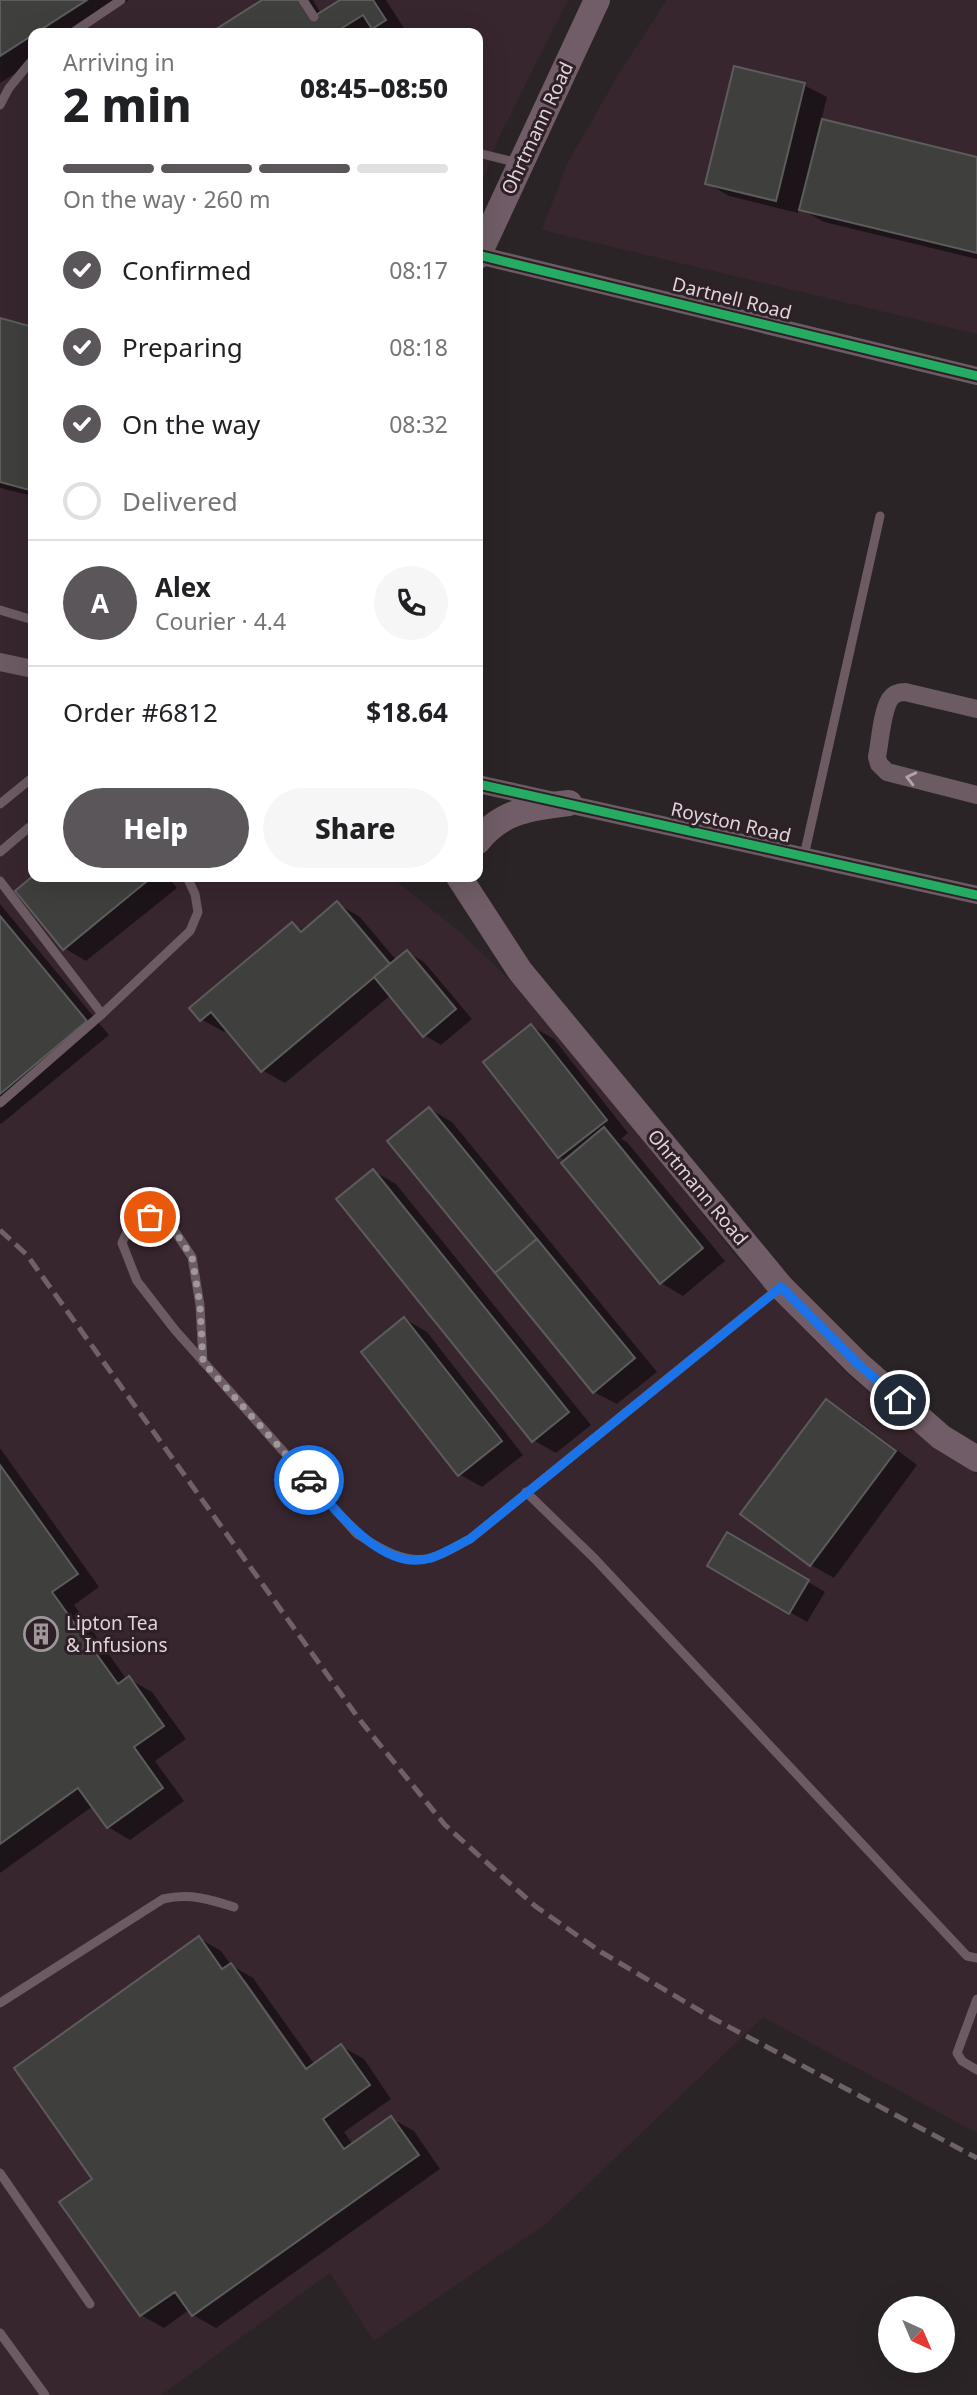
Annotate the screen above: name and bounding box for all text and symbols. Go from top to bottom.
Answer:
text: Arriving in [63,46,175,78]
street label: Ohrtmann Road [495,57,579,199]
text: 08:45–08:50 [300,70,448,106]
text: 2 min [63,73,192,135]
text: On the way · 260 m [63,183,270,215]
icon: check [63,251,101,289]
text: Confirmed [122,252,252,288]
text: 08:17 [389,254,448,286]
street label: Dartnell Road [670,271,794,325]
icon: check [63,328,101,366]
text: Preparing [122,329,243,365]
text: 08:18 [389,331,448,363]
icon: check [63,405,101,443]
text: On the way [122,406,260,442]
text: 08:32 [389,408,448,440]
text: Delivered [122,483,238,519]
button: phone [374,566,448,640]
text: Alex [155,569,211,605]
text: A [91,585,109,621]
text: Courier · 4.4 [155,605,286,637]
text: Order #6812 [63,694,218,730]
text: $18.64 [366,694,448,730]
one-way arrow [905,772,917,786]
button: Help [63,788,249,868]
button: Share [263,788,448,868]
street label: Royston Road [668,796,794,848]
street label: Ohrtmann Road [642,1124,754,1250]
pin [120,1187,180,1247]
icon: bag [131,1198,169,1236]
pin [870,1370,930,1430]
icon: home [881,1381,919,1419]
courier [274,1445,344,1515]
icon: car [290,1461,328,1499]
place label: Lipton Tea & Infusions [66,1610,168,1658]
building icon: Lipton Tea & Infusions [22,1615,60,1653]
north arrow [878,2296,956,2373]
map controls [878,2296,955,2373]

